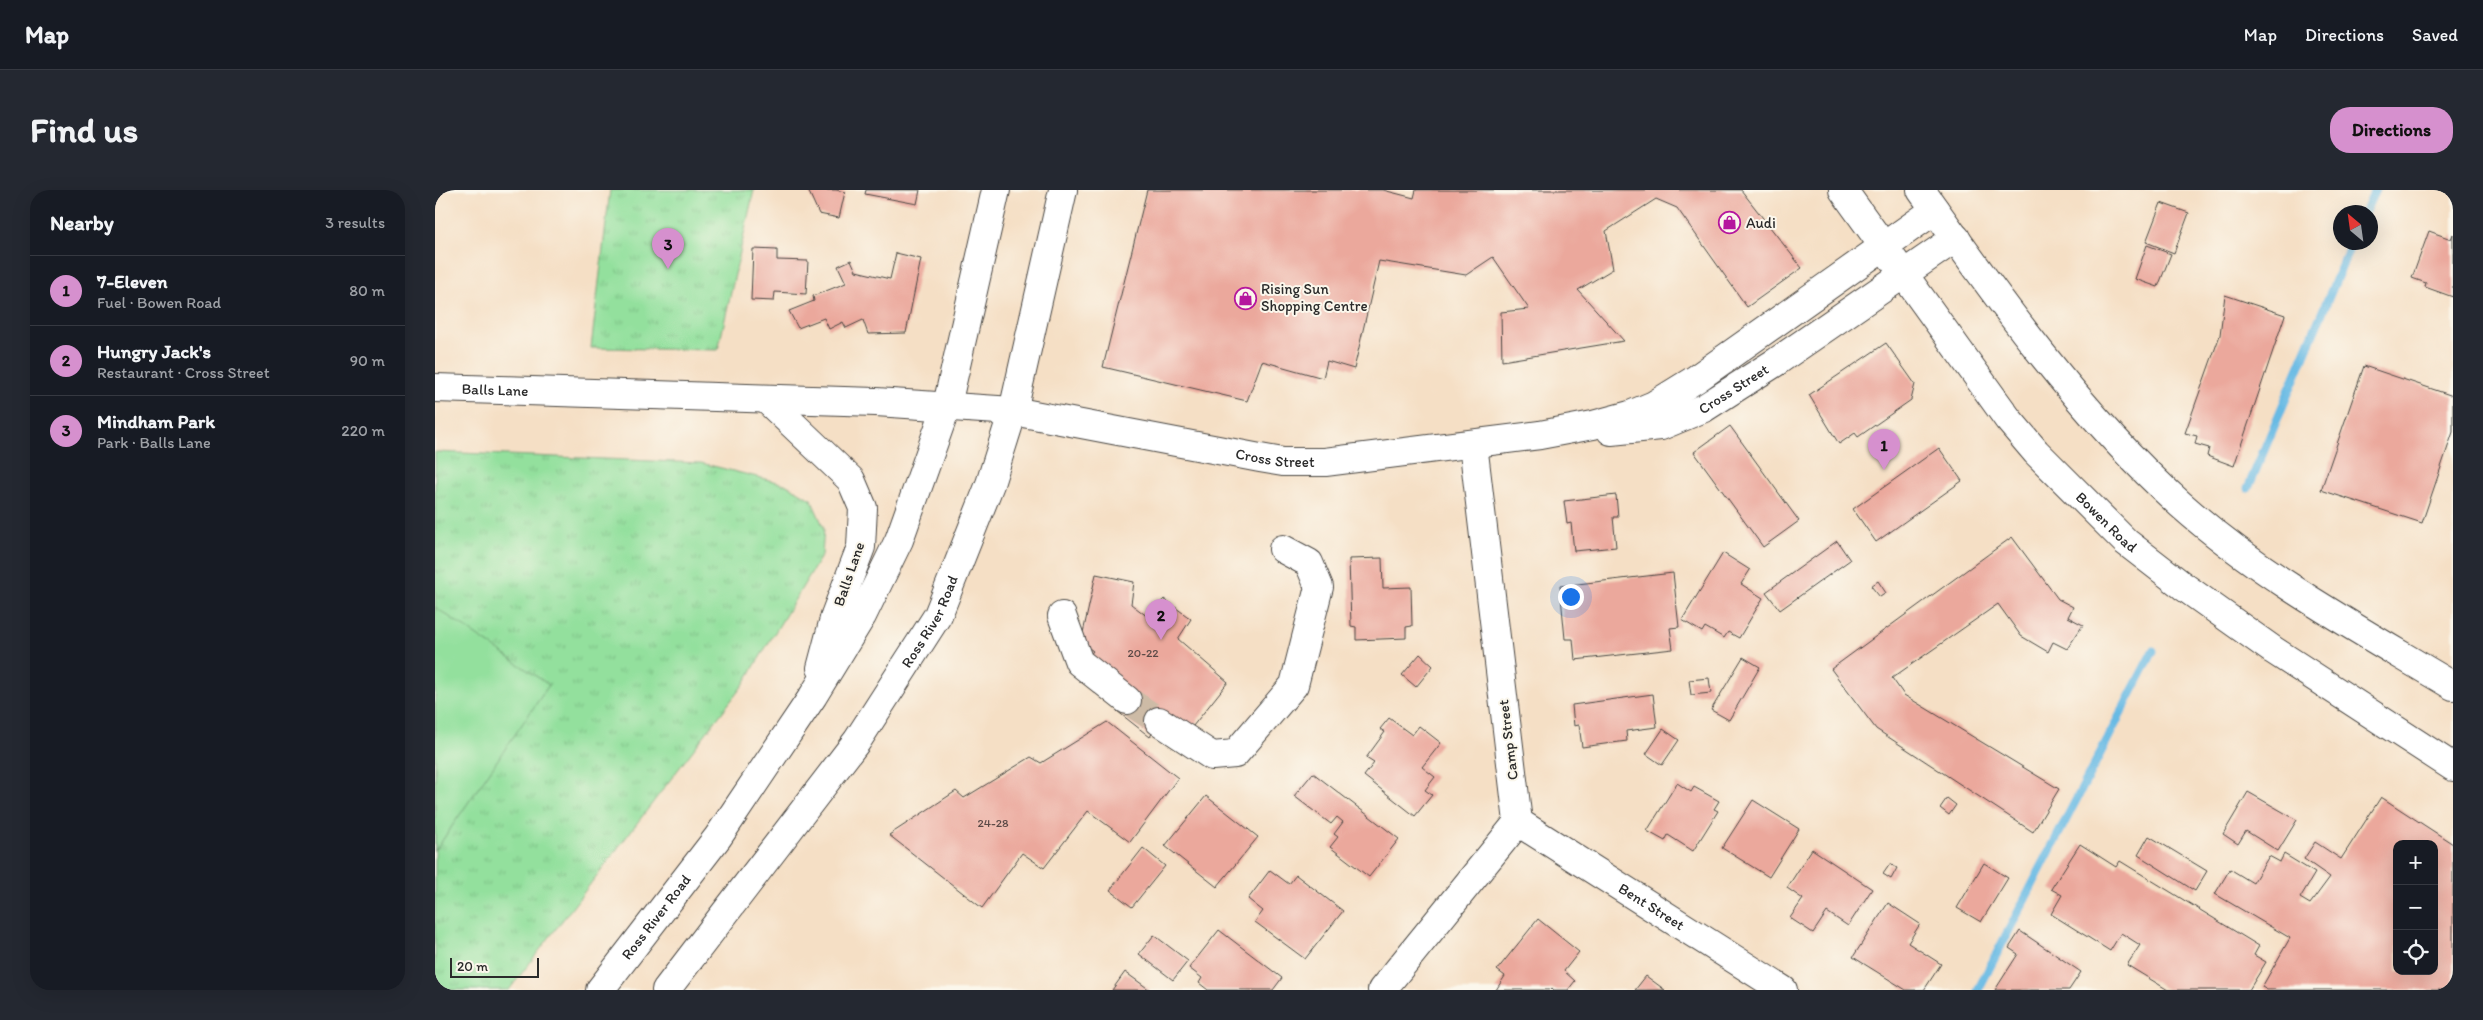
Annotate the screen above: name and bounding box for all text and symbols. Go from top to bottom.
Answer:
text: Map [25,20,69,49]
text: Map [2244,24,2277,46]
text: Directions [2305,24,2384,46]
text: Saved [2412,24,2458,46]
button: Directions [2330,107,2453,153]
text: Find us [30,109,138,151]
north arrow [2333,205,2378,250]
text: Nearby [50,210,114,235]
shop icon: Audi [1718,211,1742,235]
text: 3 results [325,213,385,232]
place label: Audi [1746,214,1776,232]
pin: 3 [652,228,684,269]
text: 7-Eleven [97,270,168,293]
place label: Rising Sun Shopping Centre [1261,280,1368,315]
text: 1 [62,281,70,300]
text: 80 m [349,281,385,300]
shop icon: Rising Sun Shopping Centre [1233,286,1257,310]
text: Fuel · Bowen Road [97,293,221,312]
text: Hungry Jack's [97,340,211,363]
text: 2 [62,351,70,370]
text: 90 m [350,351,385,370]
street label: Cross Street [1695,360,1772,418]
text: Restaurant · Cross Street [97,363,270,382]
street label: Balls Lane [461,380,529,400]
text: Mindham Park [97,410,215,433]
text: 3 [62,421,70,440]
text: 220 m [341,421,385,440]
pin: 1 [1868,429,1900,470]
text: Park · Balls Lane [97,433,211,452]
street label: Cross Street [1234,445,1315,471]
street label: Bowen Road [2072,488,2141,556]
street label: Balls Lane [830,539,868,609]
street label: Ross River Road [898,573,962,671]
your location [1558,584,1584,610]
pin: 2 [1145,599,1177,640]
house number: 20-22 [1127,646,1159,660]
street label: Camp Street [1494,698,1522,781]
house number: 24-28 [977,816,1009,830]
map controls [2393,840,2438,975]
button: + [2393,840,2438,885]
street label: Ross River Road [618,871,695,963]
street label: Bent Street [1615,879,1688,934]
button: − [2393,885,2438,930]
button: locate [2393,930,2438,975]
scale bar [450,955,539,978]
text: 20 m [457,958,488,975]

